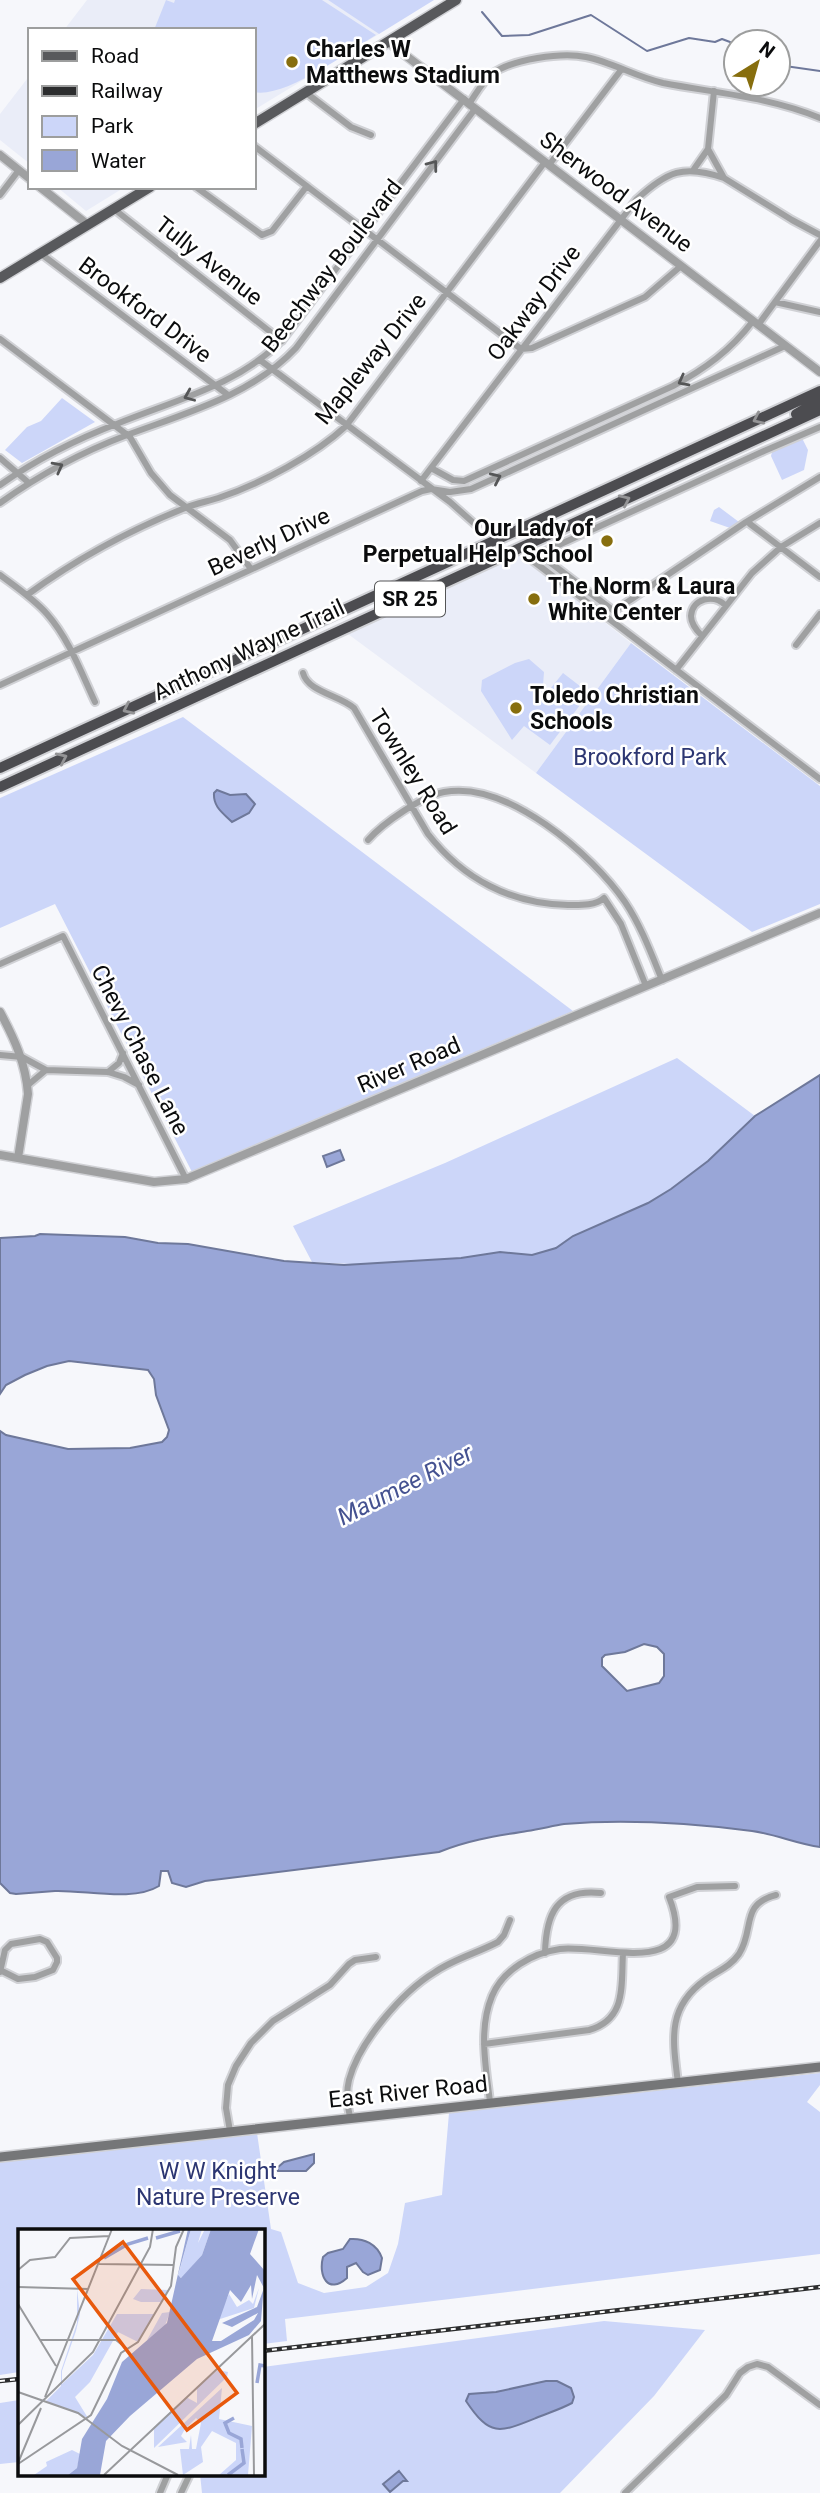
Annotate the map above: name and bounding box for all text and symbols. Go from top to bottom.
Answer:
legend [28,28,256,189]
north arrow [722,28,792,98]
place label: Charles W Matthews Stadium [306,36,500,89]
text: N [755,37,779,63]
text: Road [91,44,139,68]
marker: Charles W Matthews Stadium [284,54,300,70]
text: Railway [91,79,163,103]
text: Park [91,114,134,138]
street label: Sherwood Avenue [534,126,698,258]
text: Water [91,149,146,173]
one-way arrow [425,160,437,172]
street label: Beechway Boulevard [256,174,408,358]
street label: Tully Avenue [150,211,268,311]
street label: Oakway Drive [482,240,586,366]
street label: Brookford Drive [73,251,217,369]
street label: Mapleway Drive [310,288,432,430]
one-way arrow [678,373,691,386]
one-way arrow [184,388,196,402]
one-way arrow [753,411,765,425]
one-way arrow [51,462,63,475]
one-way arrow [489,472,501,486]
one-way arrow [618,494,630,508]
street label: Beverly Drive [204,502,334,582]
place label: Our Lady of Perpetual Help School [363,515,594,568]
marker: Our Lady of Perpetual Help School [599,533,615,549]
place label: The Norm & Laura White Center [548,573,735,626]
road number: SR 25 [375,582,445,616]
marker: The Norm & Laura White Center [526,591,542,607]
street label: Anthony Wayne Trail [149,594,349,706]
place label: Toledo Christian Schools [530,682,699,735]
marker: Toledo Christian Schools [508,700,524,716]
one-way arrow [123,701,135,715]
street label: Townley Road [364,704,462,840]
park label: Brookford Park [573,744,727,771]
one-way arrow [55,752,67,766]
street label: Chevy Chase Lane [85,960,195,1140]
street label: River Road [353,1031,465,1099]
water label: Maumee River [333,1438,478,1531]
street label: East River Road [327,2070,489,2114]
park label: W W Knight Nature Preserve [136,2158,300,2211]
inset map [18,2229,264,2476]

